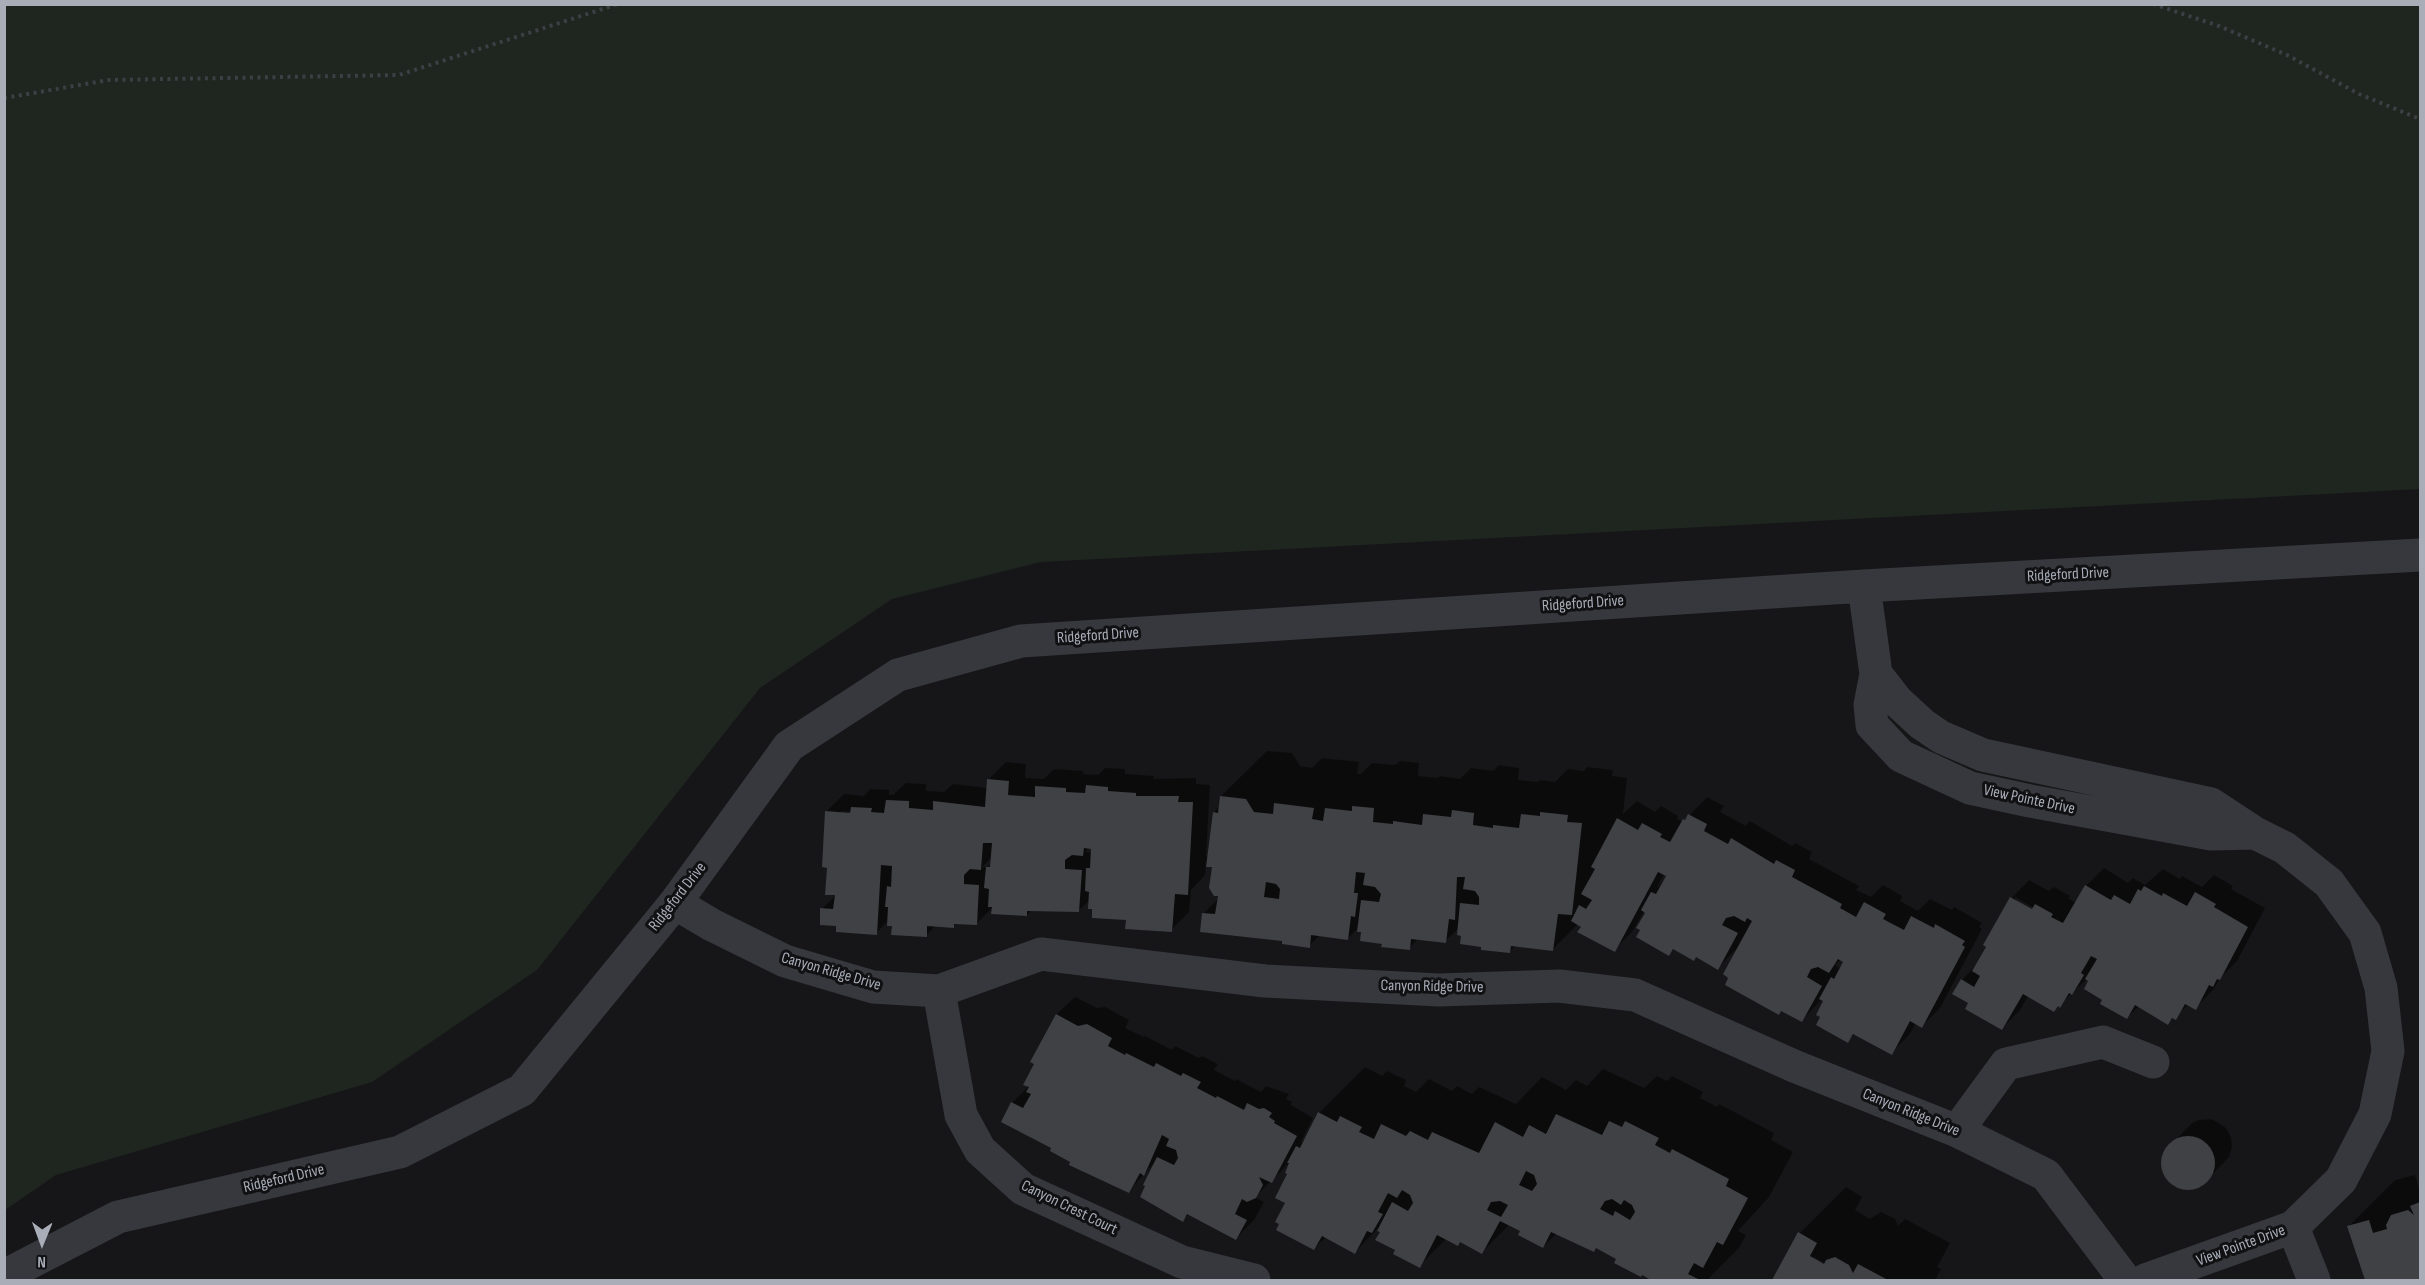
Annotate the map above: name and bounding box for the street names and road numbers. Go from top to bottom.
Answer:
street label: Ridgeford Drive [2026,563,2110,587]
street label: Ridgeford Drive [1541,592,1625,616]
street label: Ridgeford Drive [1056,624,1140,648]
street label: View Pointe Drive [1981,781,2077,819]
street label: Ridgeford Drive [645,859,711,935]
street label: Canyon Ridge Drive [779,949,883,995]
street label: Canyon Ridge Drive [1380,977,1484,997]
street label: Canyon Ridge Drive [1860,1085,1962,1141]
street label: Ridgeford Drive [242,1160,326,1198]
street label: Canyon Crest Court [1018,1176,1120,1240]
street label: View Pointe Drive [2194,1221,2288,1271]

